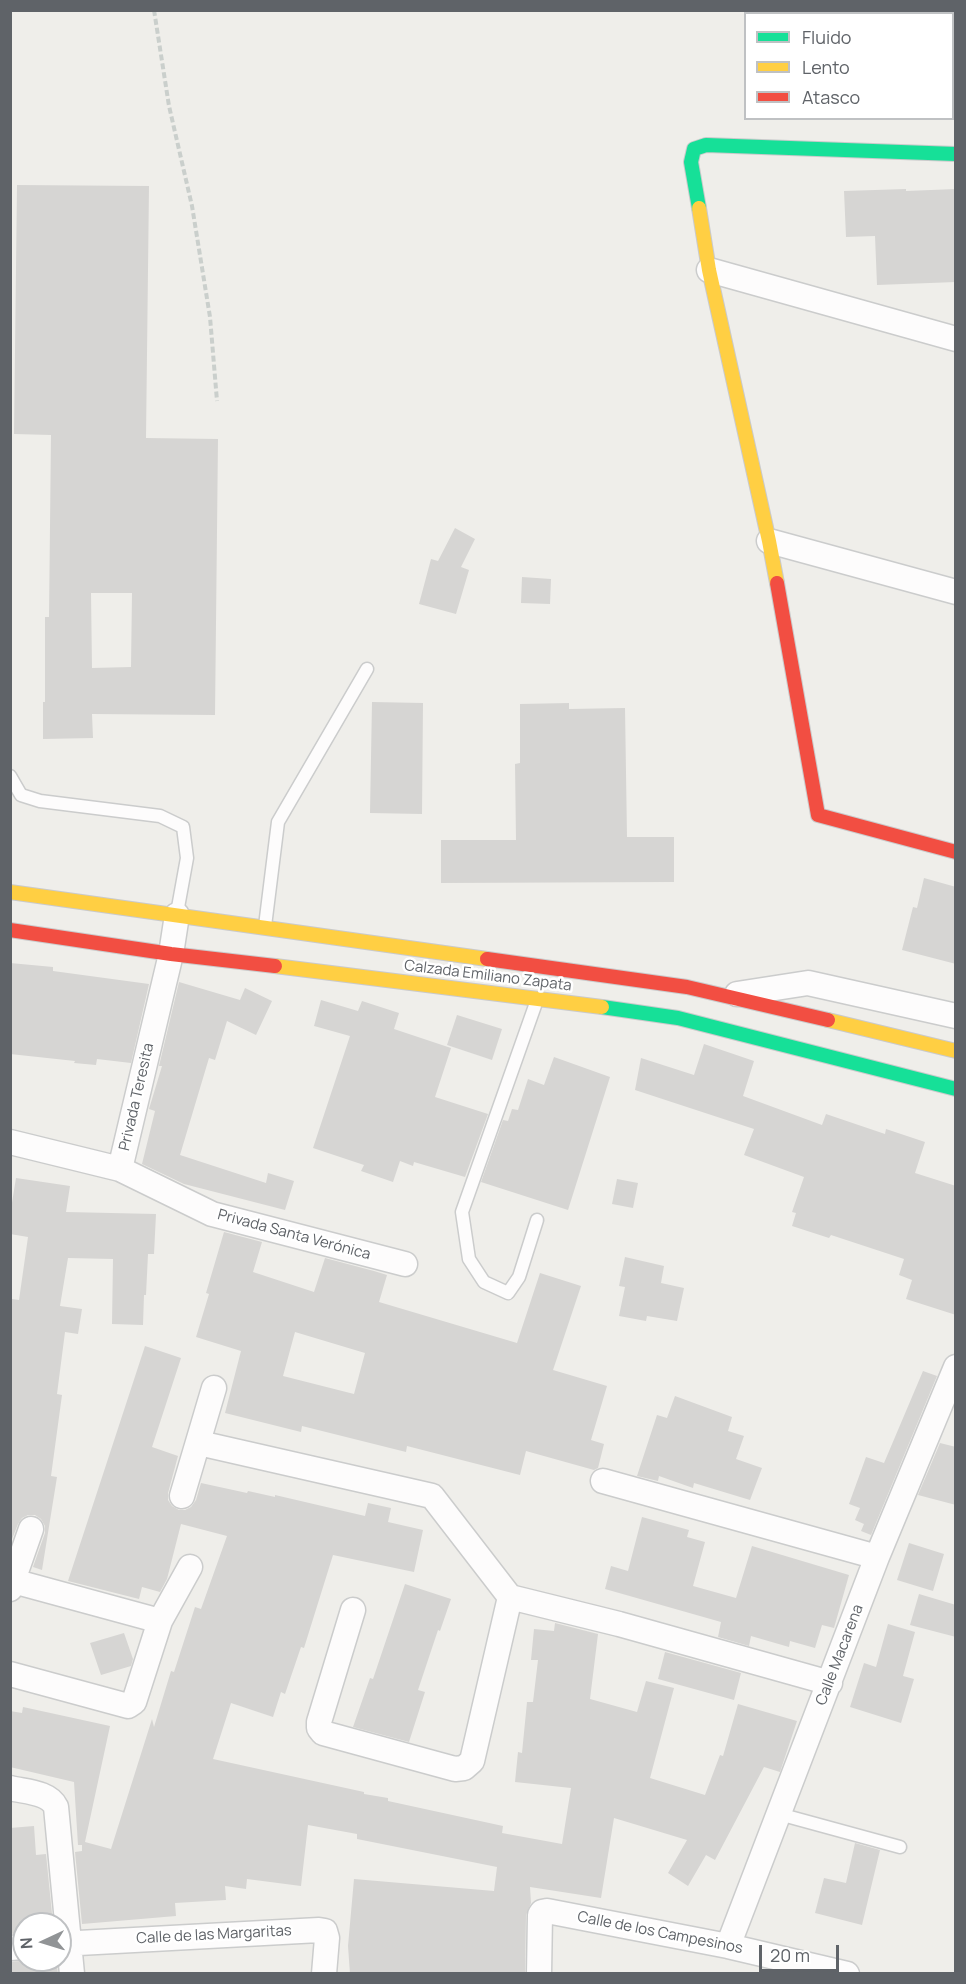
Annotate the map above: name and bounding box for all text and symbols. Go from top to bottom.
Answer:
legend [744,12,954,120]
text: Fluido [802,25,851,49]
text: Lento [802,55,850,79]
text: Atasco [802,85,860,109]
street label: Calzada Emiliano Zapata [403,957,573,995]
street label: Privada Teresita [116,1041,158,1153]
street label: Privada Santa Verónica [216,1206,372,1264]
street label: Calle Macarena [813,1602,867,1708]
street label: Calle de los Campesinos [576,1908,744,1958]
north arrow [12,1912,72,1972]
street label: Calle de las Margaritas [136,1922,292,1948]
scale bar [762,1933,842,1971]
text: N [15,1937,37,1950]
text: 20 m [770,1943,810,1967]

